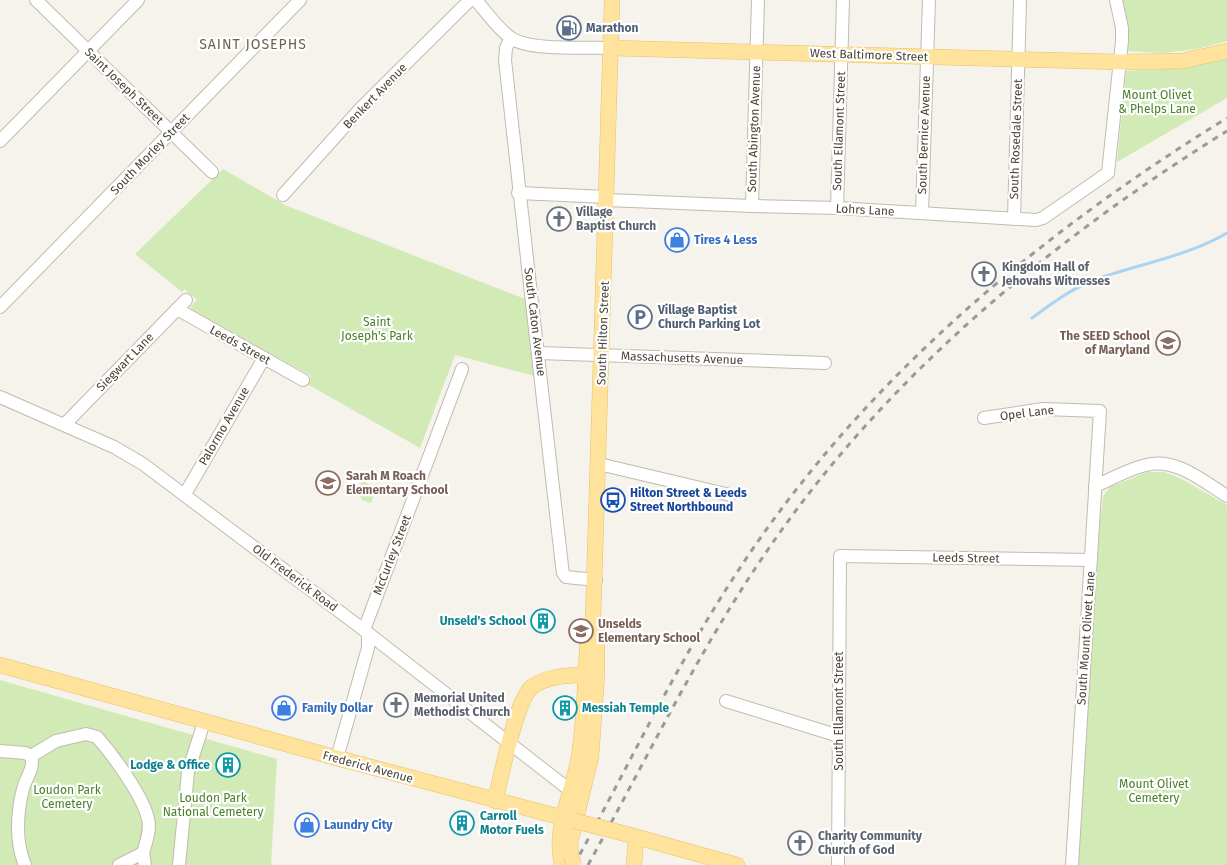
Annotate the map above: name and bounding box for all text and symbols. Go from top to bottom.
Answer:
fuel station icon: Marathon [556,15,582,41]
place label: Marathon [586,21,639,35]
district label: SAINT JOSEPHS [199,36,307,53]
street label: Saint Joseph Street [82,45,167,128]
street label: West Baltimore Street [810,46,929,64]
street label: Benkert Avenue [340,60,410,132]
street label: South Abington Avenue [745,65,763,193]
street label: South Ellamont Street [830,70,848,191]
street label: South Bernice Avenue [915,75,933,195]
street label: South Rosedale Street [1007,78,1025,200]
park label: Mount Olivet & Phelps Lane [1118,88,1196,116]
street label: South Morley Street [108,110,193,198]
street label: Lohrs Lane [835,201,895,219]
place label: Village Baptist Church [575,205,656,233]
church icon: Village Baptist Church [546,206,572,232]
shop icon: Tires 4 Less [664,227,690,253]
place label: Tires 4 Less [694,233,757,247]
place label: Kingdom Hall of Jehovahs Witnesses [1001,260,1110,288]
church icon: Kingdom Hall of Jehovahs Witnesses [971,261,997,287]
street label: South Caton Avenue [521,267,549,377]
street label: South Hilton Street [594,280,612,385]
place label: Village Baptist Church Parking Lot [657,303,761,331]
parking icon: Village Baptist Church Parking Lot [627,304,653,330]
park label: Saint Joseph's Park [341,315,414,343]
street label: Leeds Street [207,323,273,368]
place label: The SEED School of Maryland [1060,329,1150,357]
street label: Siegwart Lane [94,330,156,394]
school or university icon: The SEED School of Maryland [1155,330,1181,356]
street label: Massachusetts Avenue [621,349,743,367]
street label: Palormo Avenue [196,384,252,468]
street label: Opel Lane [999,403,1055,423]
place label: Sarah M Roach Elementary School [346,469,449,497]
school or university icon: Sarah M Roach Elementary School [315,470,341,496]
place label: Hilton Street & Leeds Street Northbound [630,486,747,514]
bus stop icon: Hilton Street & Leeds Street Northbound [600,487,626,513]
street label: McCurley Street [370,512,414,597]
street label: Old Frederick Road [250,541,340,615]
street label: Leeds Street [932,550,1000,566]
street label: South Mount Olivet Lane [1074,571,1098,705]
building icon: Unseld's School [530,608,556,634]
place label: Unseld's School [440,614,526,628]
place label: Unselds Elementary School [598,617,701,645]
school or university icon: Unselds Elementary School [568,618,594,644]
street label: South Ellamont Street [832,651,846,771]
place label: Memorial United Methodist Church [414,691,510,719]
church icon: Memorial United Methodist Church [383,692,409,718]
shop icon: Family Dollar [271,695,297,721]
building icon: Messiah Temple [552,695,578,721]
place label: Family Dollar [302,701,373,715]
place label: Messiah Temple [582,701,670,715]
street label: Frederick Avenue [321,748,415,786]
building icon: Lodge & Office [215,752,241,778]
place label: Lodge & Office [130,758,210,772]
park label: Mount Olivet Cemetery [1119,777,1190,805]
park label: Loudon Park Cemetery [33,783,102,811]
park label: Loudon Park National Cemetery [163,791,263,819]
place label: Carroll Motor Fuels [480,809,544,837]
building icon: Carroll Motor Fuels [449,810,475,836]
shop icon: Laundry City [294,812,320,838]
place label: Laundry City [324,818,393,832]
place label: Charity Community Church of God [818,829,923,857]
church icon: Charity Community Church of God [787,830,813,856]

